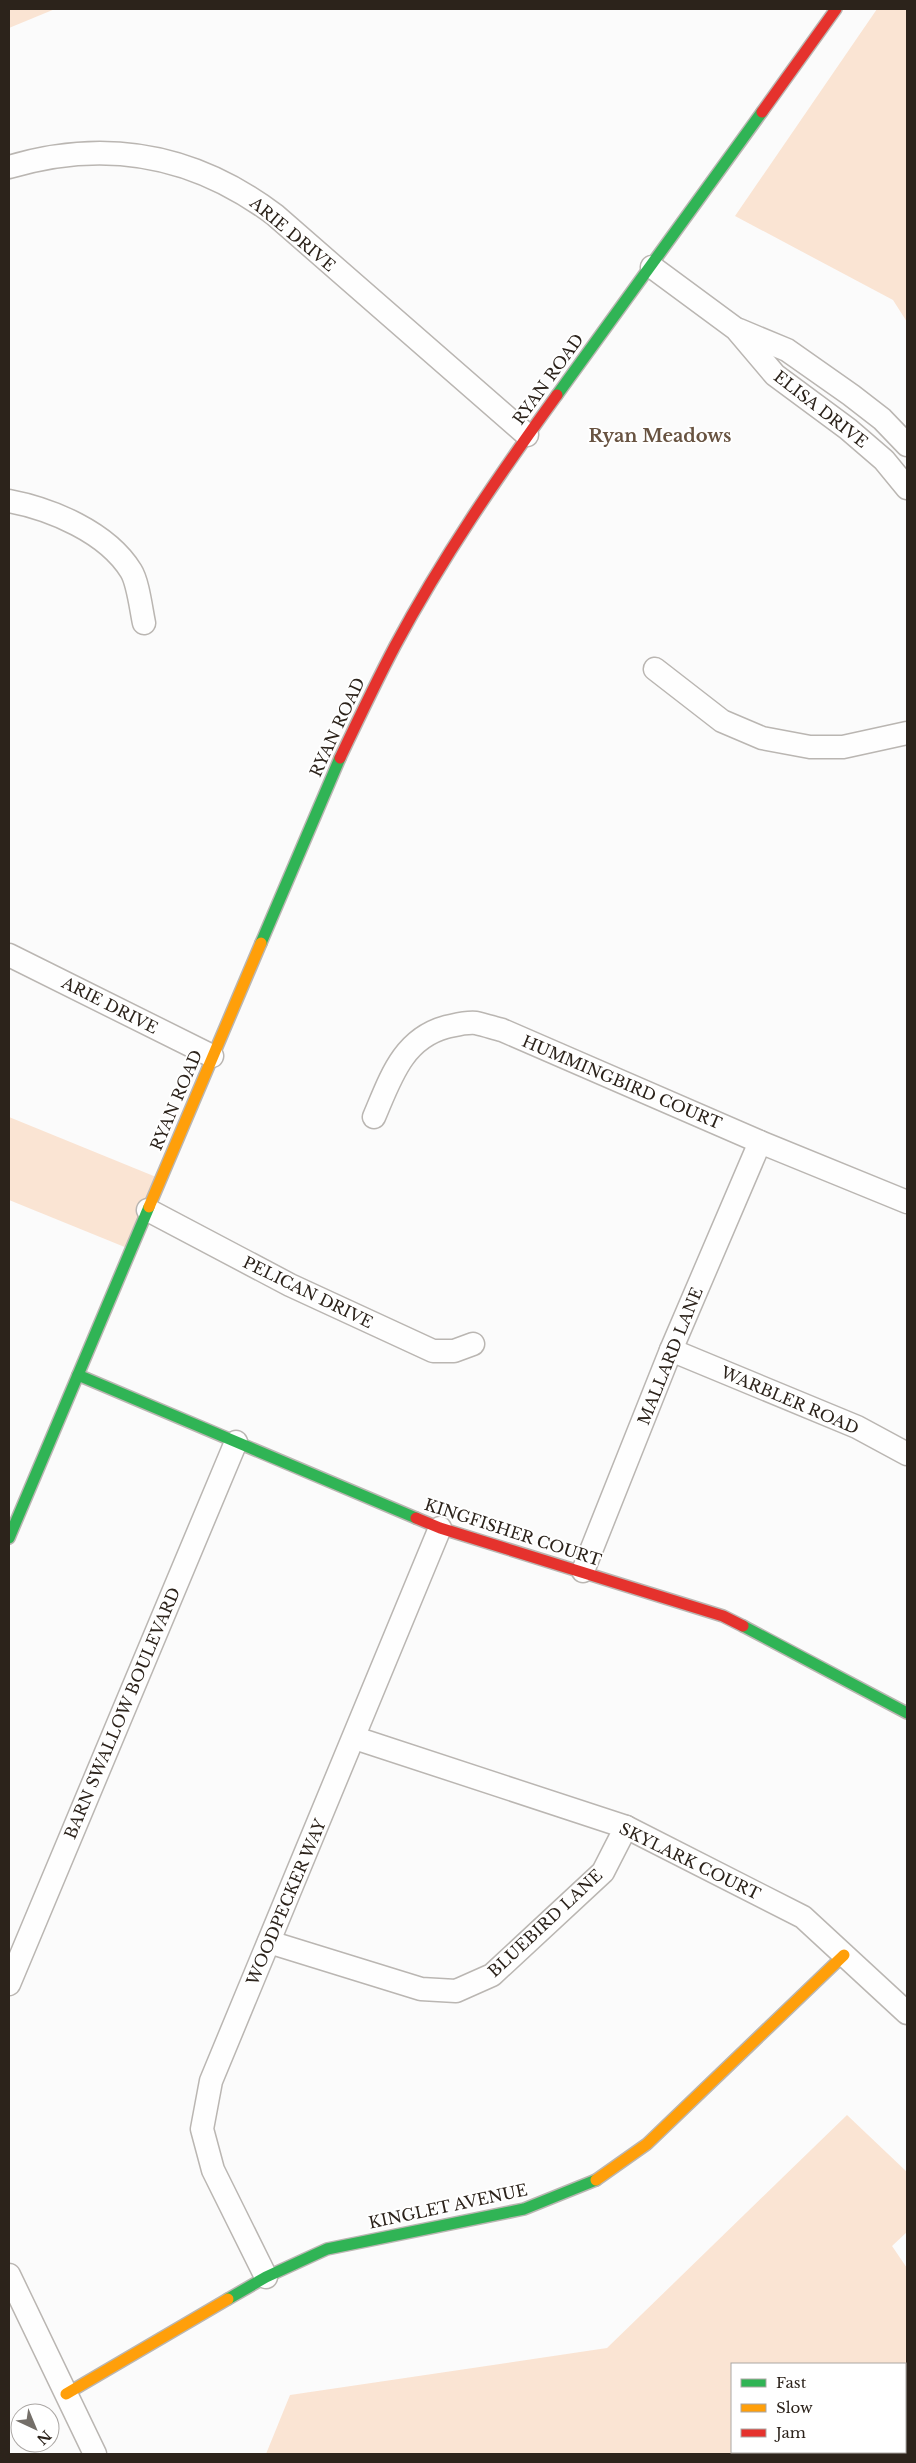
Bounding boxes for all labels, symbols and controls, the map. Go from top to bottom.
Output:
street label: ARIE DRIVE [246,192,340,275]
street label: RYAN ROAD [508,330,588,428]
street label: ELISA DRIVE [770,366,872,452]
district label: Ryan Meadows [589,425,731,447]
street label: RYAN ROAD [305,674,369,780]
street label: ARIE DRIVE [58,972,161,1038]
street label: HUMMINGBIRD COURT [519,1031,725,1133]
street label: RYAN ROAD [146,1047,206,1153]
street label: PELICAN DRIVE [240,1252,376,1332]
street label: MALLARD LANE [633,1284,707,1428]
street label: WARBLER ROAD [717,1361,862,1438]
street label: KINGFISHER COURT [422,1494,604,1570]
street label: BARN SWALLOW BOULEVARD [60,1584,184,1842]
street label: WOODPECKER WAY [242,1816,330,1989]
street label: SKYLARK COURT [616,1818,764,1904]
street label: BLUEBIRD LANE [484,1865,606,1981]
street label: KINGLET AVENUE [367,2179,529,2233]
legend [731,2363,906,2453]
text: Fast [776,2373,807,2392]
text: Slow [776,2398,813,2417]
north arrow [10,2403,60,2453]
text: Jam [774,2423,806,2442]
text: N [33,2426,55,2448]

